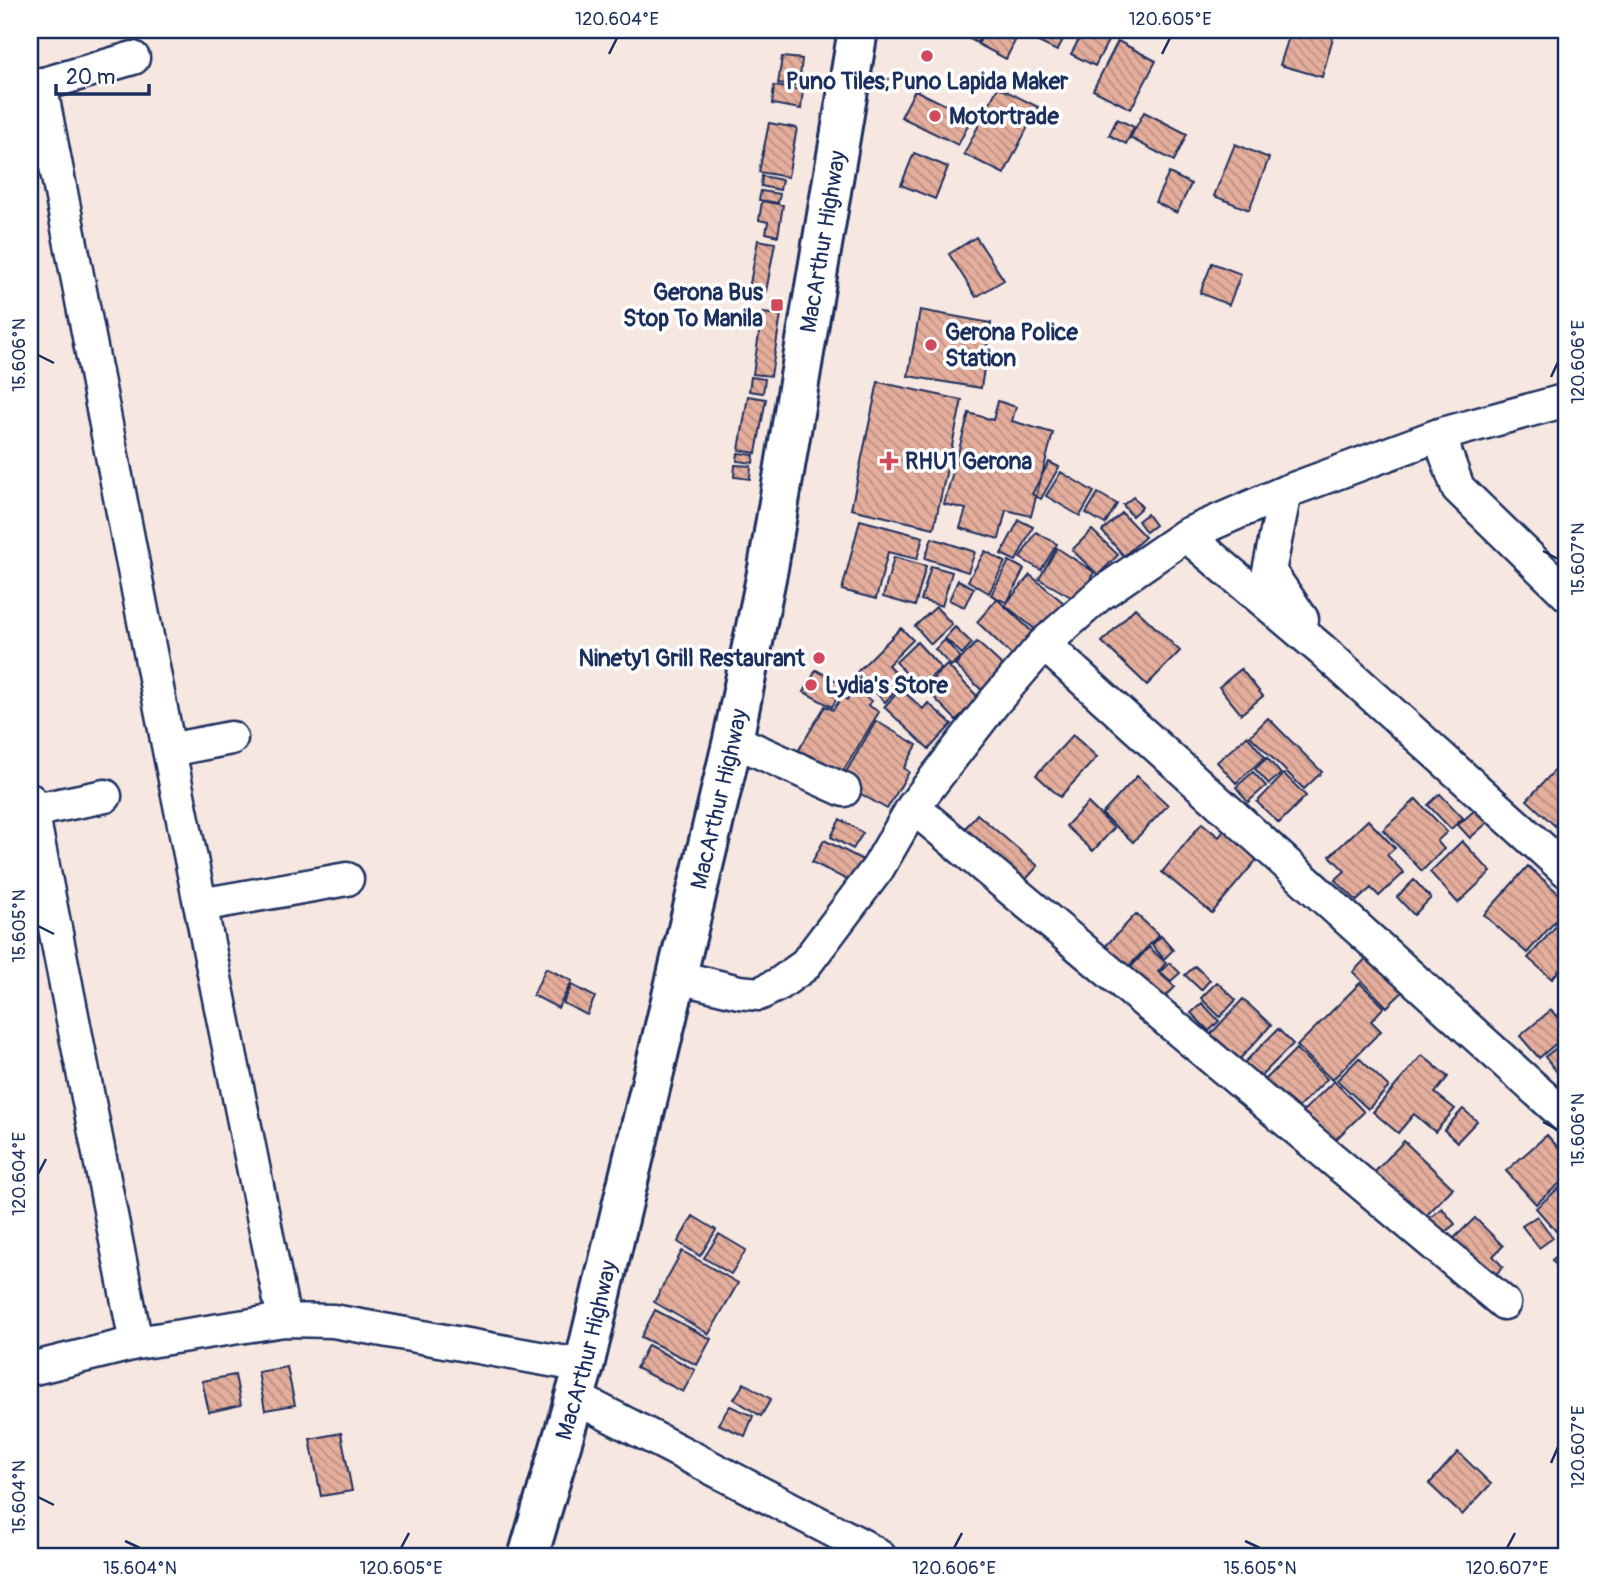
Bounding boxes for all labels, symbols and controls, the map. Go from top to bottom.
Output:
text: 120.604°E [575,8,659,31]
text: 120.605°E [1128,8,1212,31]
marker: Puno Tiles;Puno Lapida Maker [919,48,935,64]
scale bar [56,52,149,96]
text: 20 m [66,64,115,91]
place label: Puno Tiles;Puno Lapida Maker [786,67,1069,96]
place label: Motortrade [949,102,1059,131]
marker: Motortrade [927,108,943,124]
street label: MacArthur Highway [793,148,852,335]
place label: Gerona Bus Stop To Manila [623,278,764,333]
marker: Gerona Bus Stop To Manila [769,297,785,313]
text: 15.606°N [8,318,31,392]
place label: Gerona Police Station [945,318,1078,373]
text: 120.606°E [1567,320,1590,404]
marker: Gerona Police Station [923,337,939,353]
place label: RHU1 Gerona [905,447,1033,476]
marker: RHU1 Gerona [879,451,899,471]
text: 15.607°N [1567,522,1590,596]
place label: Ninety1 Grill Restaurant [578,644,806,673]
marker: Ninety1 Grill Restaurant [811,650,827,666]
place label: Lydia's Store [825,671,948,700]
marker: Lydia's Store [803,677,819,693]
street label: MacArthur Highway [684,706,754,892]
text: 15.605°N [8,889,31,963]
text: 15.606°N [1567,1093,1590,1167]
text: 120.604°E [8,1132,31,1216]
street label: MacArthur Highway [549,1257,623,1443]
text: 120.607°E [1567,1406,1590,1488]
text: 15.604°N [8,1460,31,1534]
text: 15.604°N [103,1557,177,1580]
text: 120.605°E [359,1557,443,1580]
text: 120.606°E [912,1557,996,1580]
text: 15.605°N [1223,1557,1297,1580]
text: 120.607°E [1466,1557,1548,1580]

